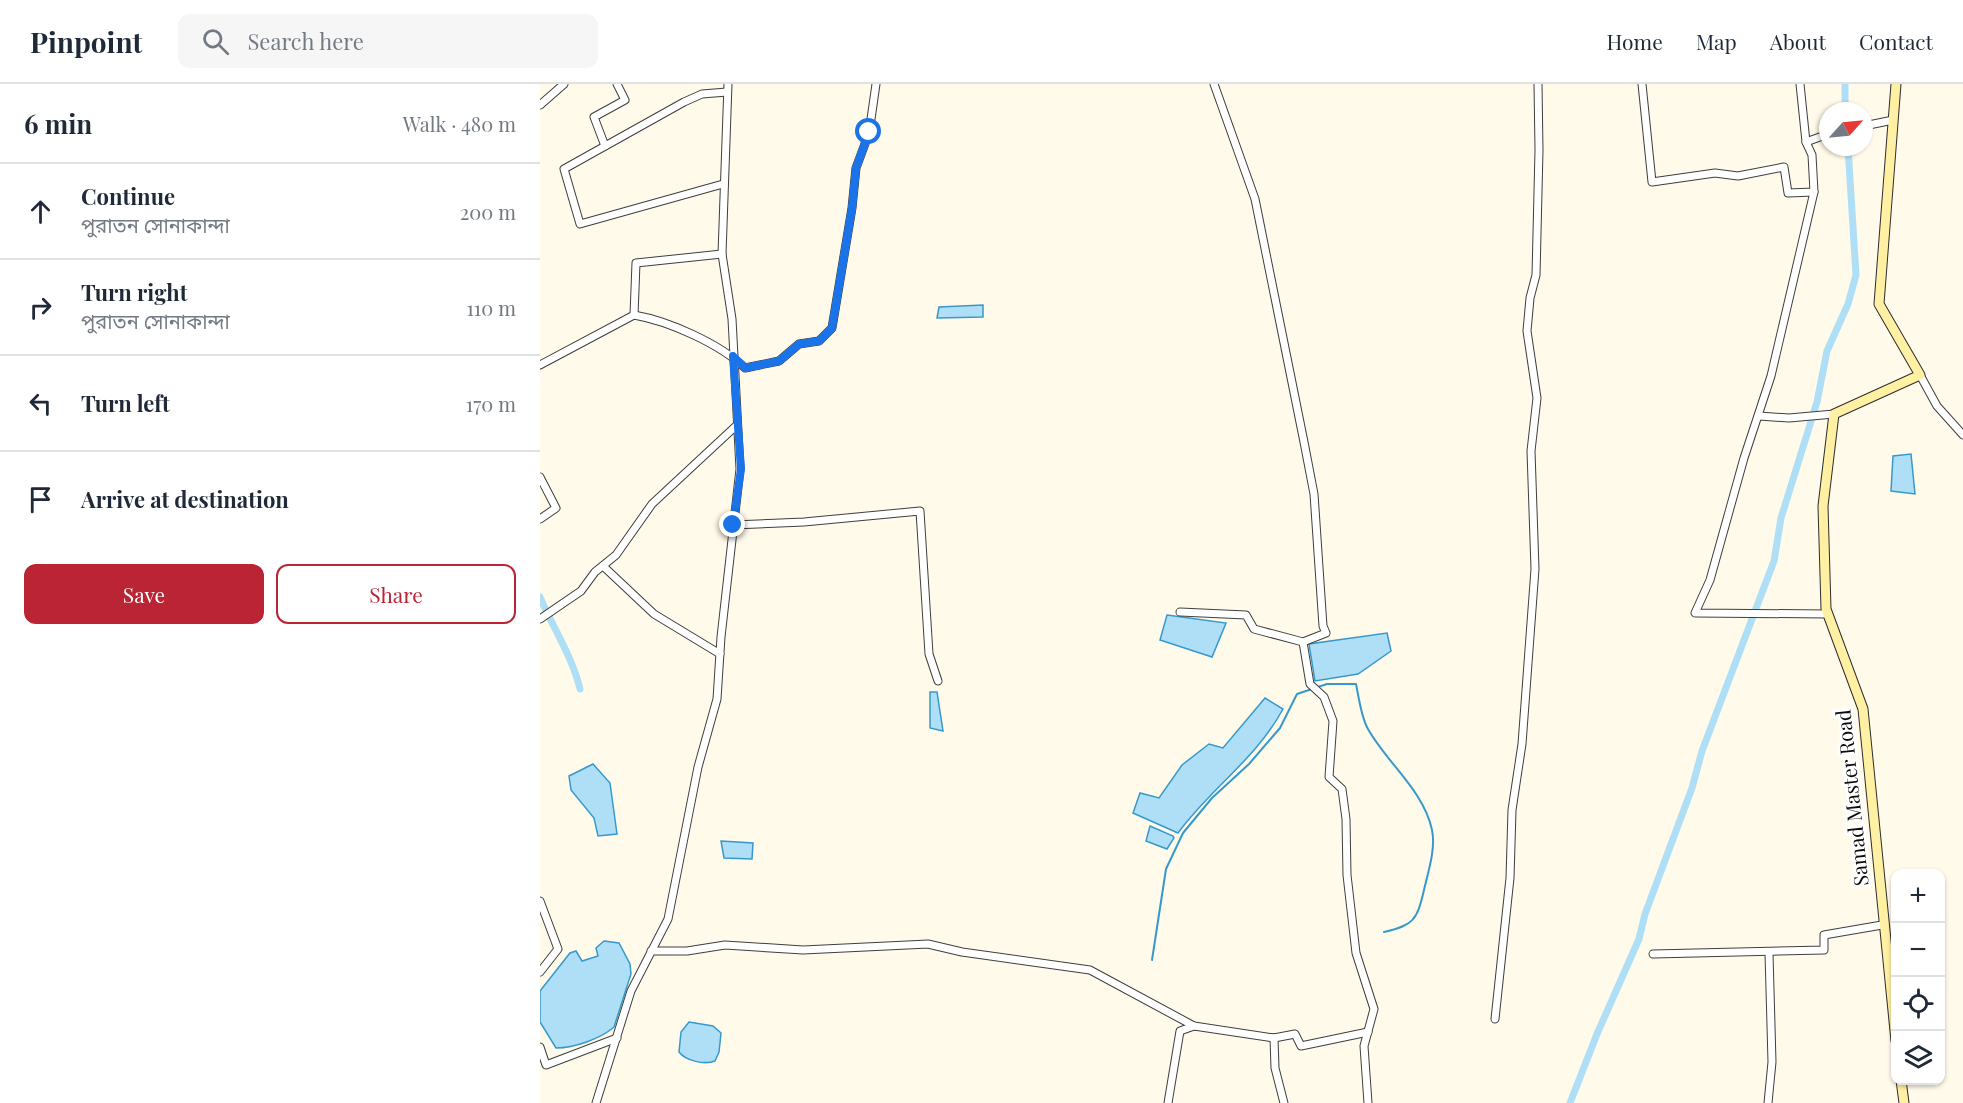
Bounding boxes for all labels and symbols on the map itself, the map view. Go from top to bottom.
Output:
north arrow [1819,102,1873,156]
route start [855,118,881,144]
route end [719,511,745,537]
street label: Samad Master Road [1828,708,1874,888]

